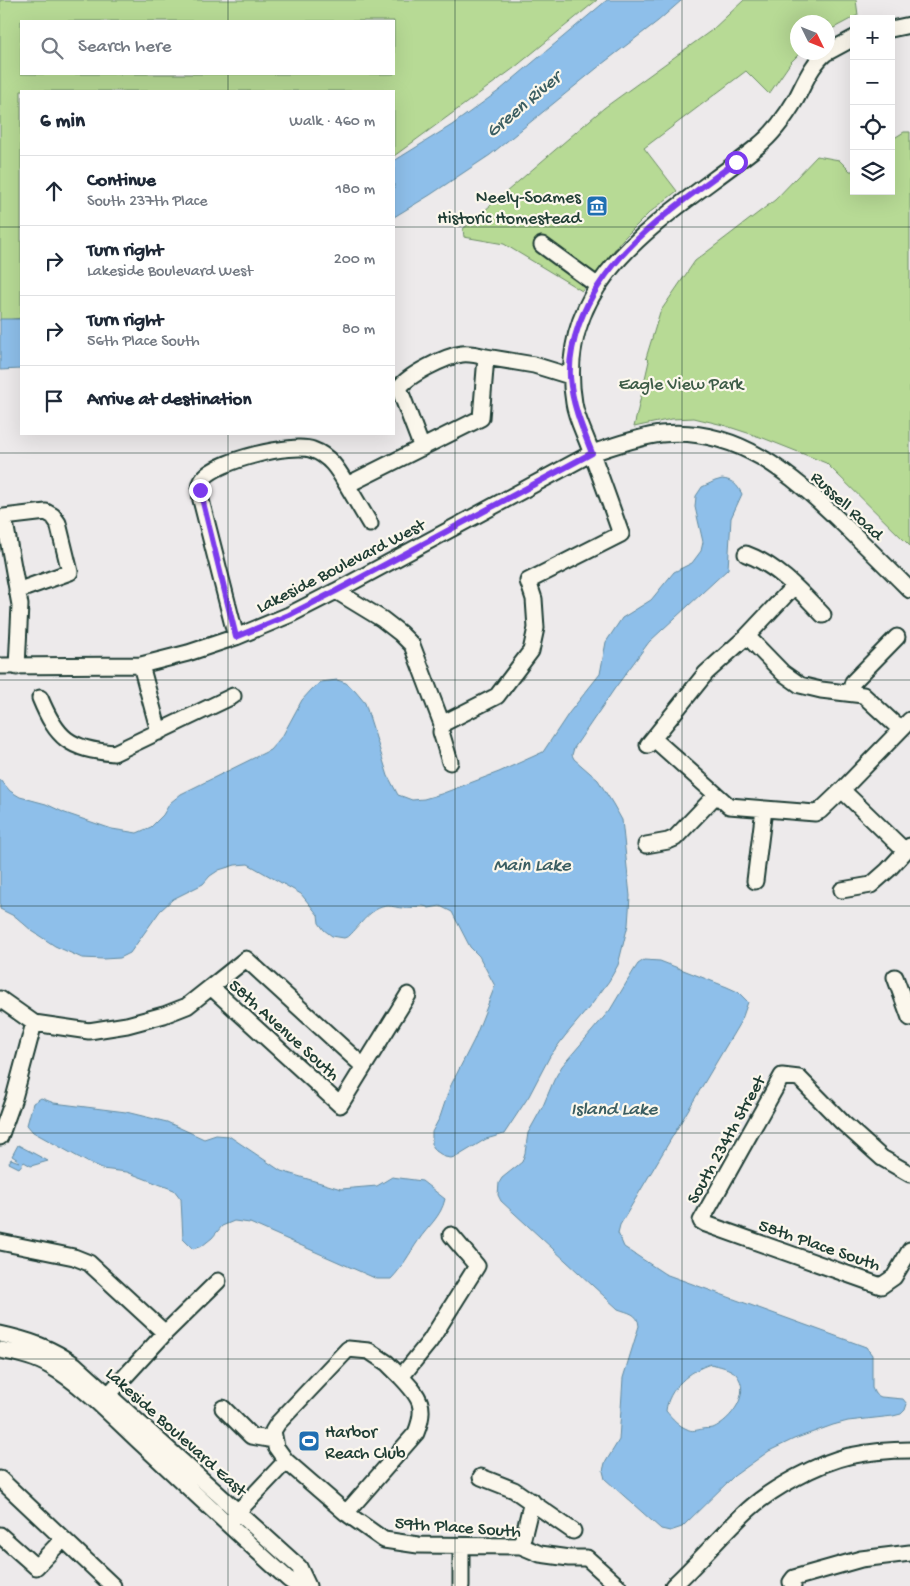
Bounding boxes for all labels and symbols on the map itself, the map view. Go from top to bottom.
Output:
north arrow [790,15,835,60]
water label: Green River [482,65,570,144]
route start [725,151,748,174]
place label: Neely-Soames Historic Homestead [437,188,582,230]
museum icon: Neely-Soames Historic Homestead [585,194,609,218]
park label: Eagle View Park [619,375,745,396]
street label: Russell Road [806,468,888,547]
route end [189,479,212,502]
street label: Lakeside Boulevard West [253,515,430,619]
water label: Main Lake [493,855,572,878]
street label: 58th Avenue South [223,975,343,1086]
street label: South 234th Street [683,1071,772,1208]
water label: Island Lake [571,1099,659,1122]
street label: 58th Place South [756,1216,883,1277]
street label: Lakeside Boulevard East [100,1364,252,1503]
place label: Harbor Reach Club [325,1423,406,1465]
sports icon: Harbor Reach Club [297,1429,321,1453]
street label: 59th Place South [394,1514,522,1543]

